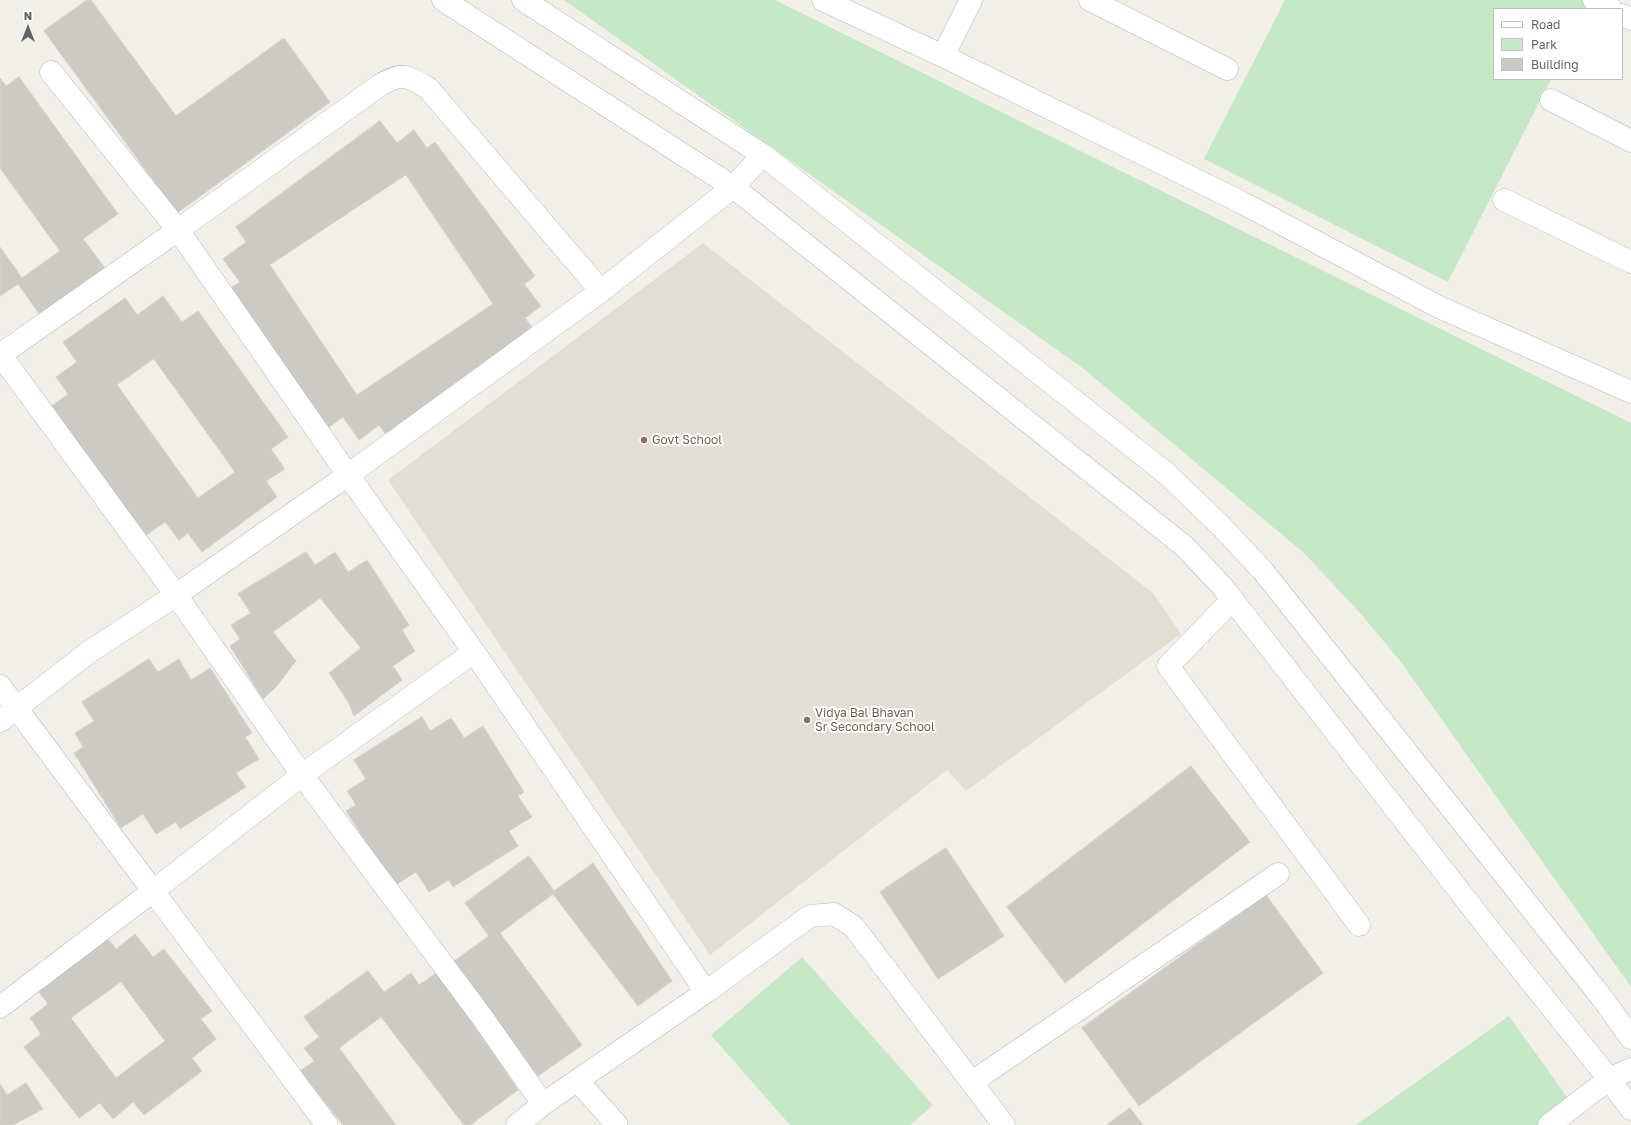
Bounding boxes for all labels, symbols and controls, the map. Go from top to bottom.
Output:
north arrow [8,8,48,48]
legend [1493,8,1623,80]
text: N [24,9,32,22]
text: Road [1531,17,1560,32]
text: Park [1531,37,1557,52]
text: Building [1531,57,1579,72]
place label: Govt School [652,433,722,447]
marker: Govt School [639,435,649,445]
place label: Vidya Bal Bhavan Sr Secondary School [815,706,935,734]
marker: Vidya Bal Bhavan Sr Secondary School [802,715,812,725]

